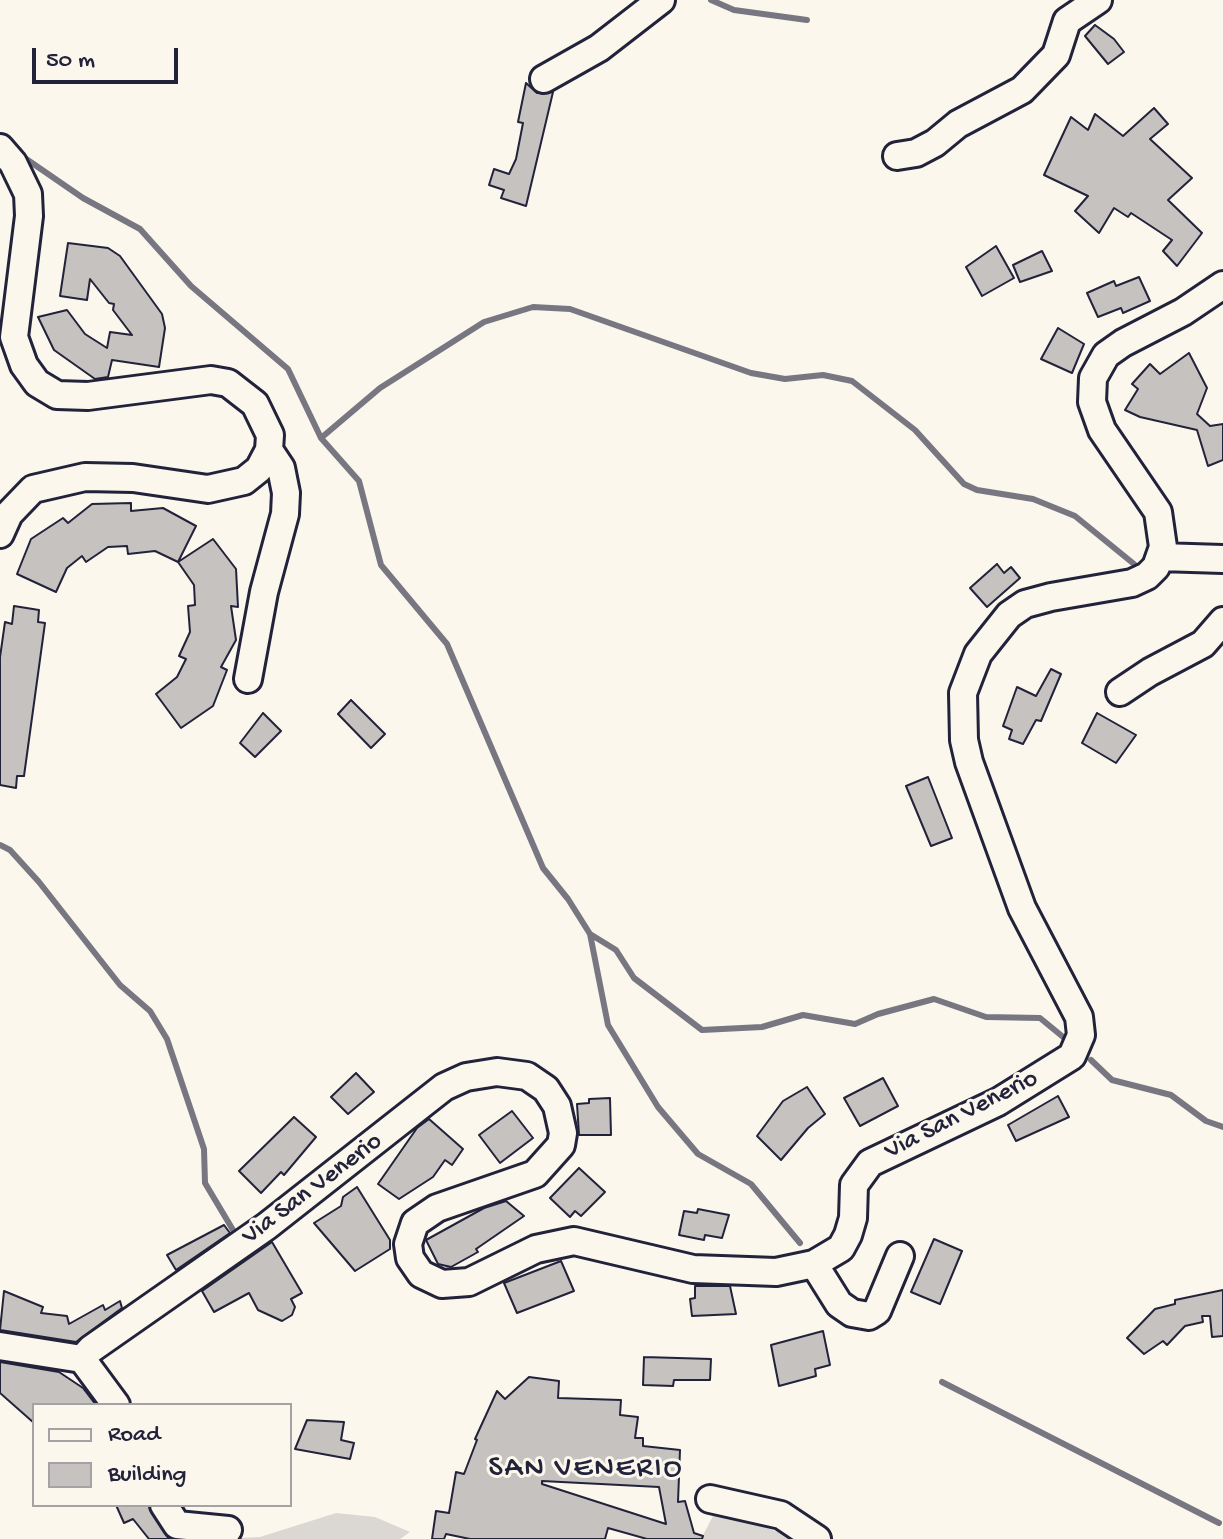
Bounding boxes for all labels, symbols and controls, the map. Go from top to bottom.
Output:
scale bar [36,32,182,82]
text: 50 m [46,47,95,76]
street label: Via San Venerio [880,1064,1044,1168]
street label: Via San Venerio [237,1127,389,1253]
legend [32,1403,292,1507]
text: Road [108,1421,160,1450]
district label: SAN VENERIO [489,1452,683,1488]
text: Building [108,1461,186,1490]

